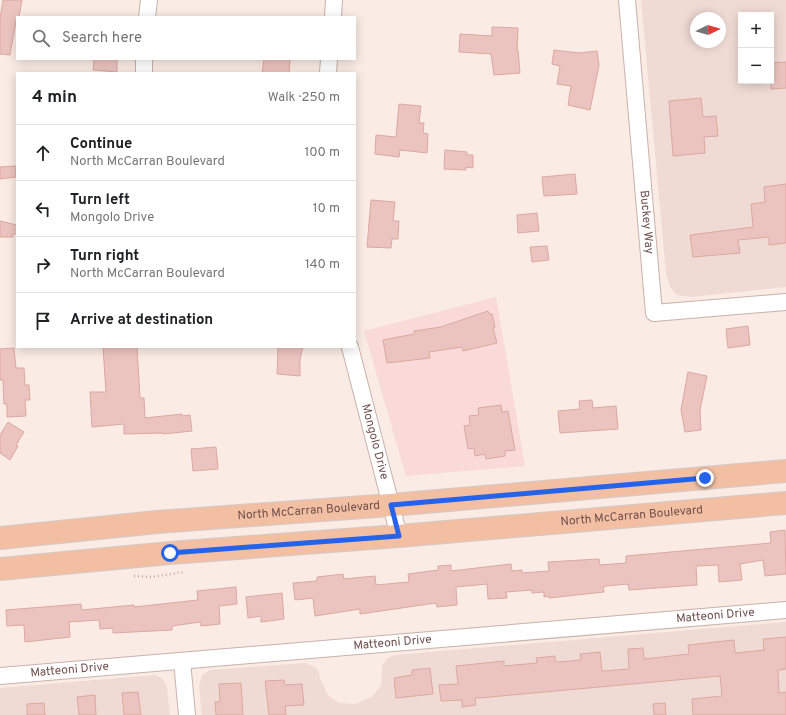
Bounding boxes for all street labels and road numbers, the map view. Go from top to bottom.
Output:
street label: Buckey Way [635,189,657,255]
street label: Mongolo Drive [357,402,392,482]
street label: North McCarran Boulevard [237,498,381,524]
street label: North McCarran Boulevard [560,502,704,530]
street label: Matteoni Drive [676,605,755,627]
street label: Matteoni Drive [353,632,432,654]
street label: Matteoni Drive [30,659,110,681]

